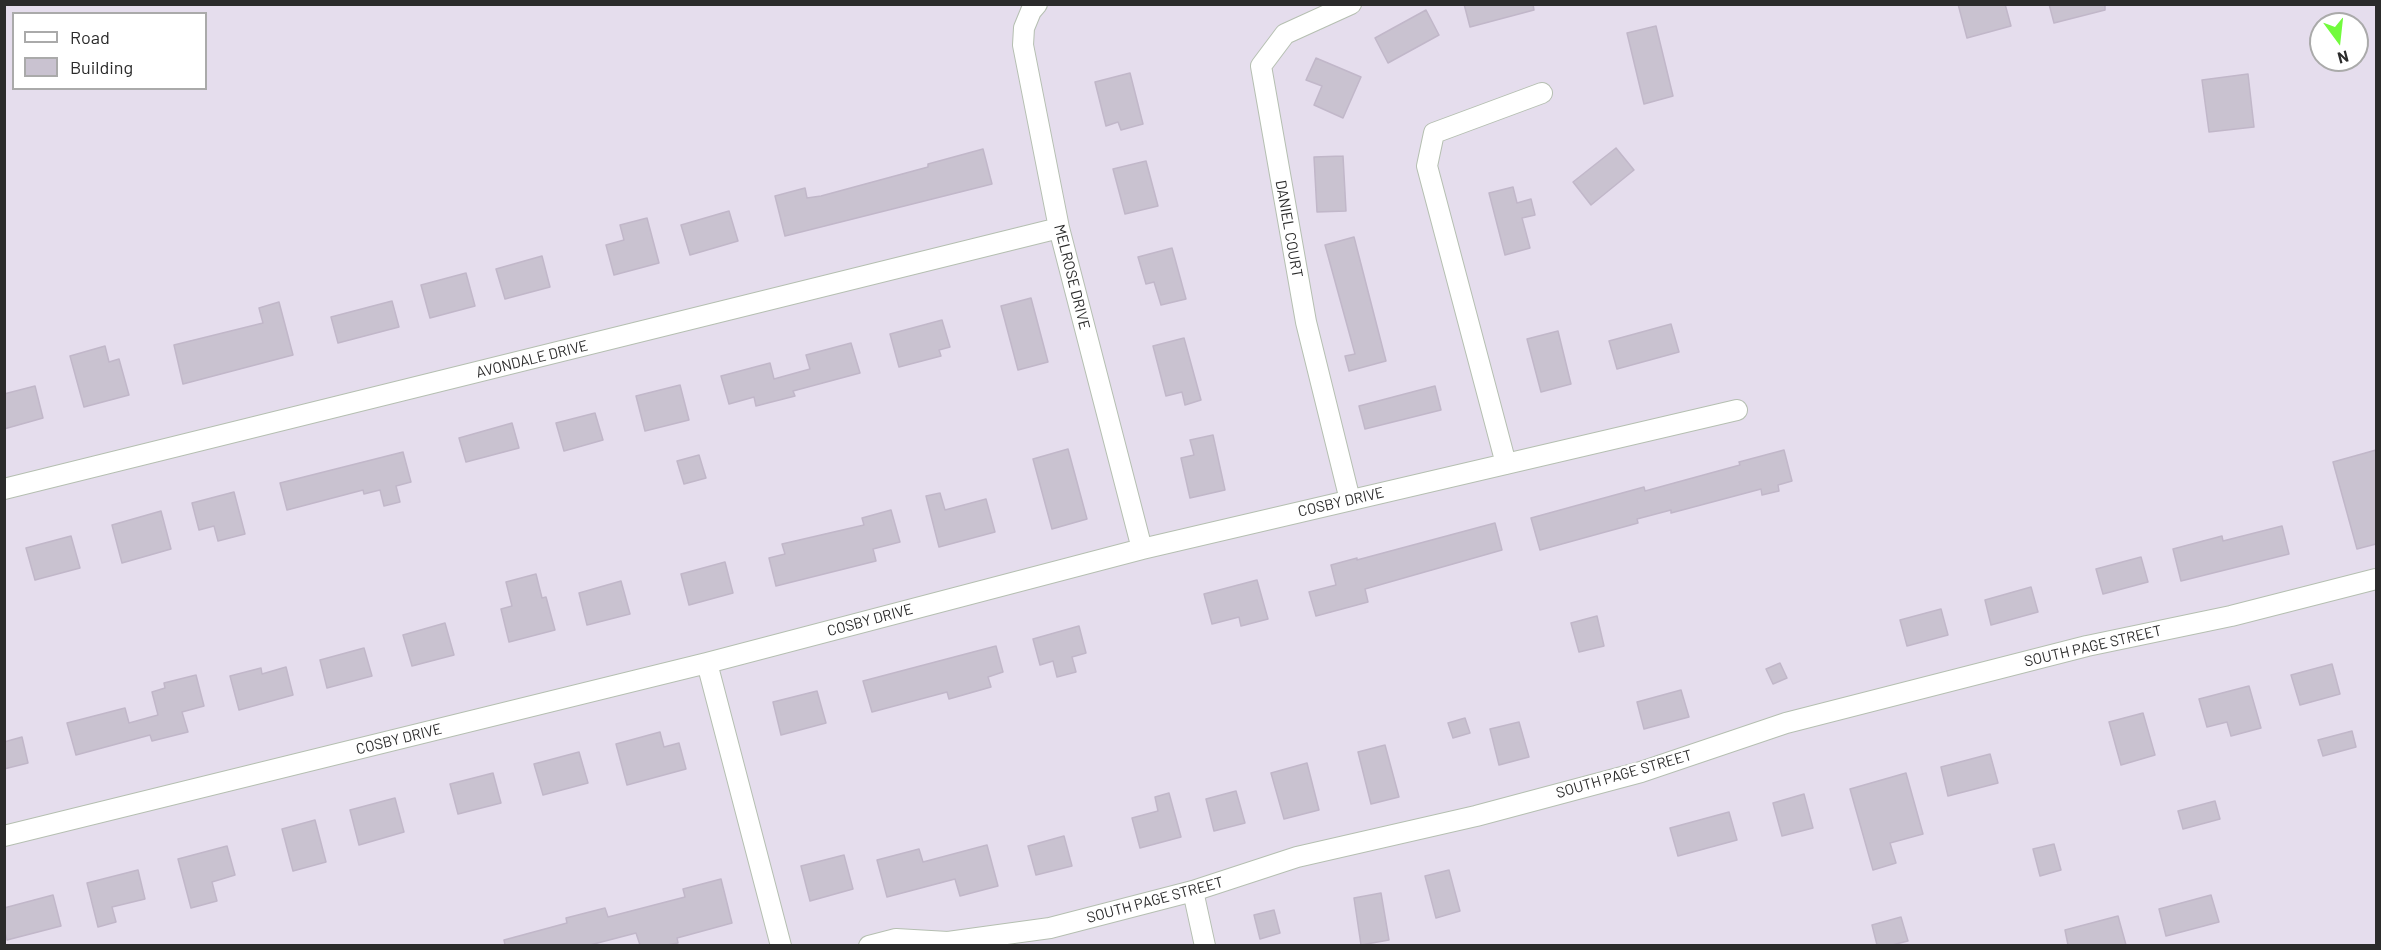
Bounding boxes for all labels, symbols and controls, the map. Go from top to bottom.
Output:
legend [12,12,207,90]
north arrow [2309,12,2369,72]
text: Road [70,26,110,48]
text: N [2336,47,2351,68]
text: Building [70,56,133,78]
street label: DANIEL COURT [1272,179,1306,279]
street label: MELROSE DRIVE [1050,223,1094,331]
street label: AVONDALE DRIVE [474,336,590,382]
street label: COSBY DRIVE [1296,483,1386,521]
street label: COSBY DRIVE [825,600,915,640]
street label: SOUTH PAGE STREET [2022,621,2164,671]
street label: COSBY DRIVE [354,720,444,758]
street label: SOUTH PAGE STREET [1554,746,1694,802]
street label: SOUTH PAGE STREET [1085,873,1225,927]

